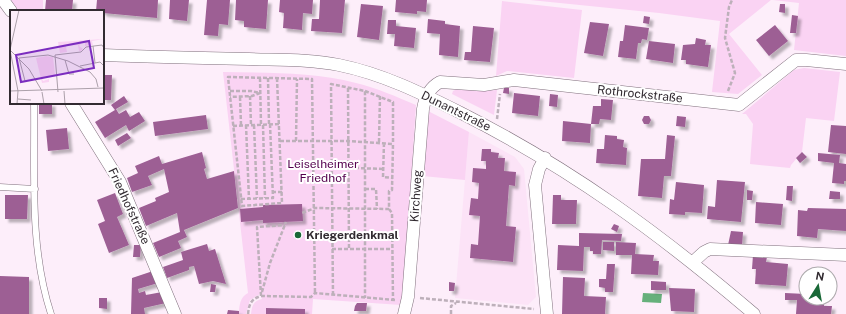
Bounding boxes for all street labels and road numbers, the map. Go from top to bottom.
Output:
street label: Rothrockstraße [596,83,684,105]
street label: Dunantstraße [419,88,493,134]
street label: Friedhofstraße [105,166,153,247]
street label: Kirchweg [407,169,425,223]

